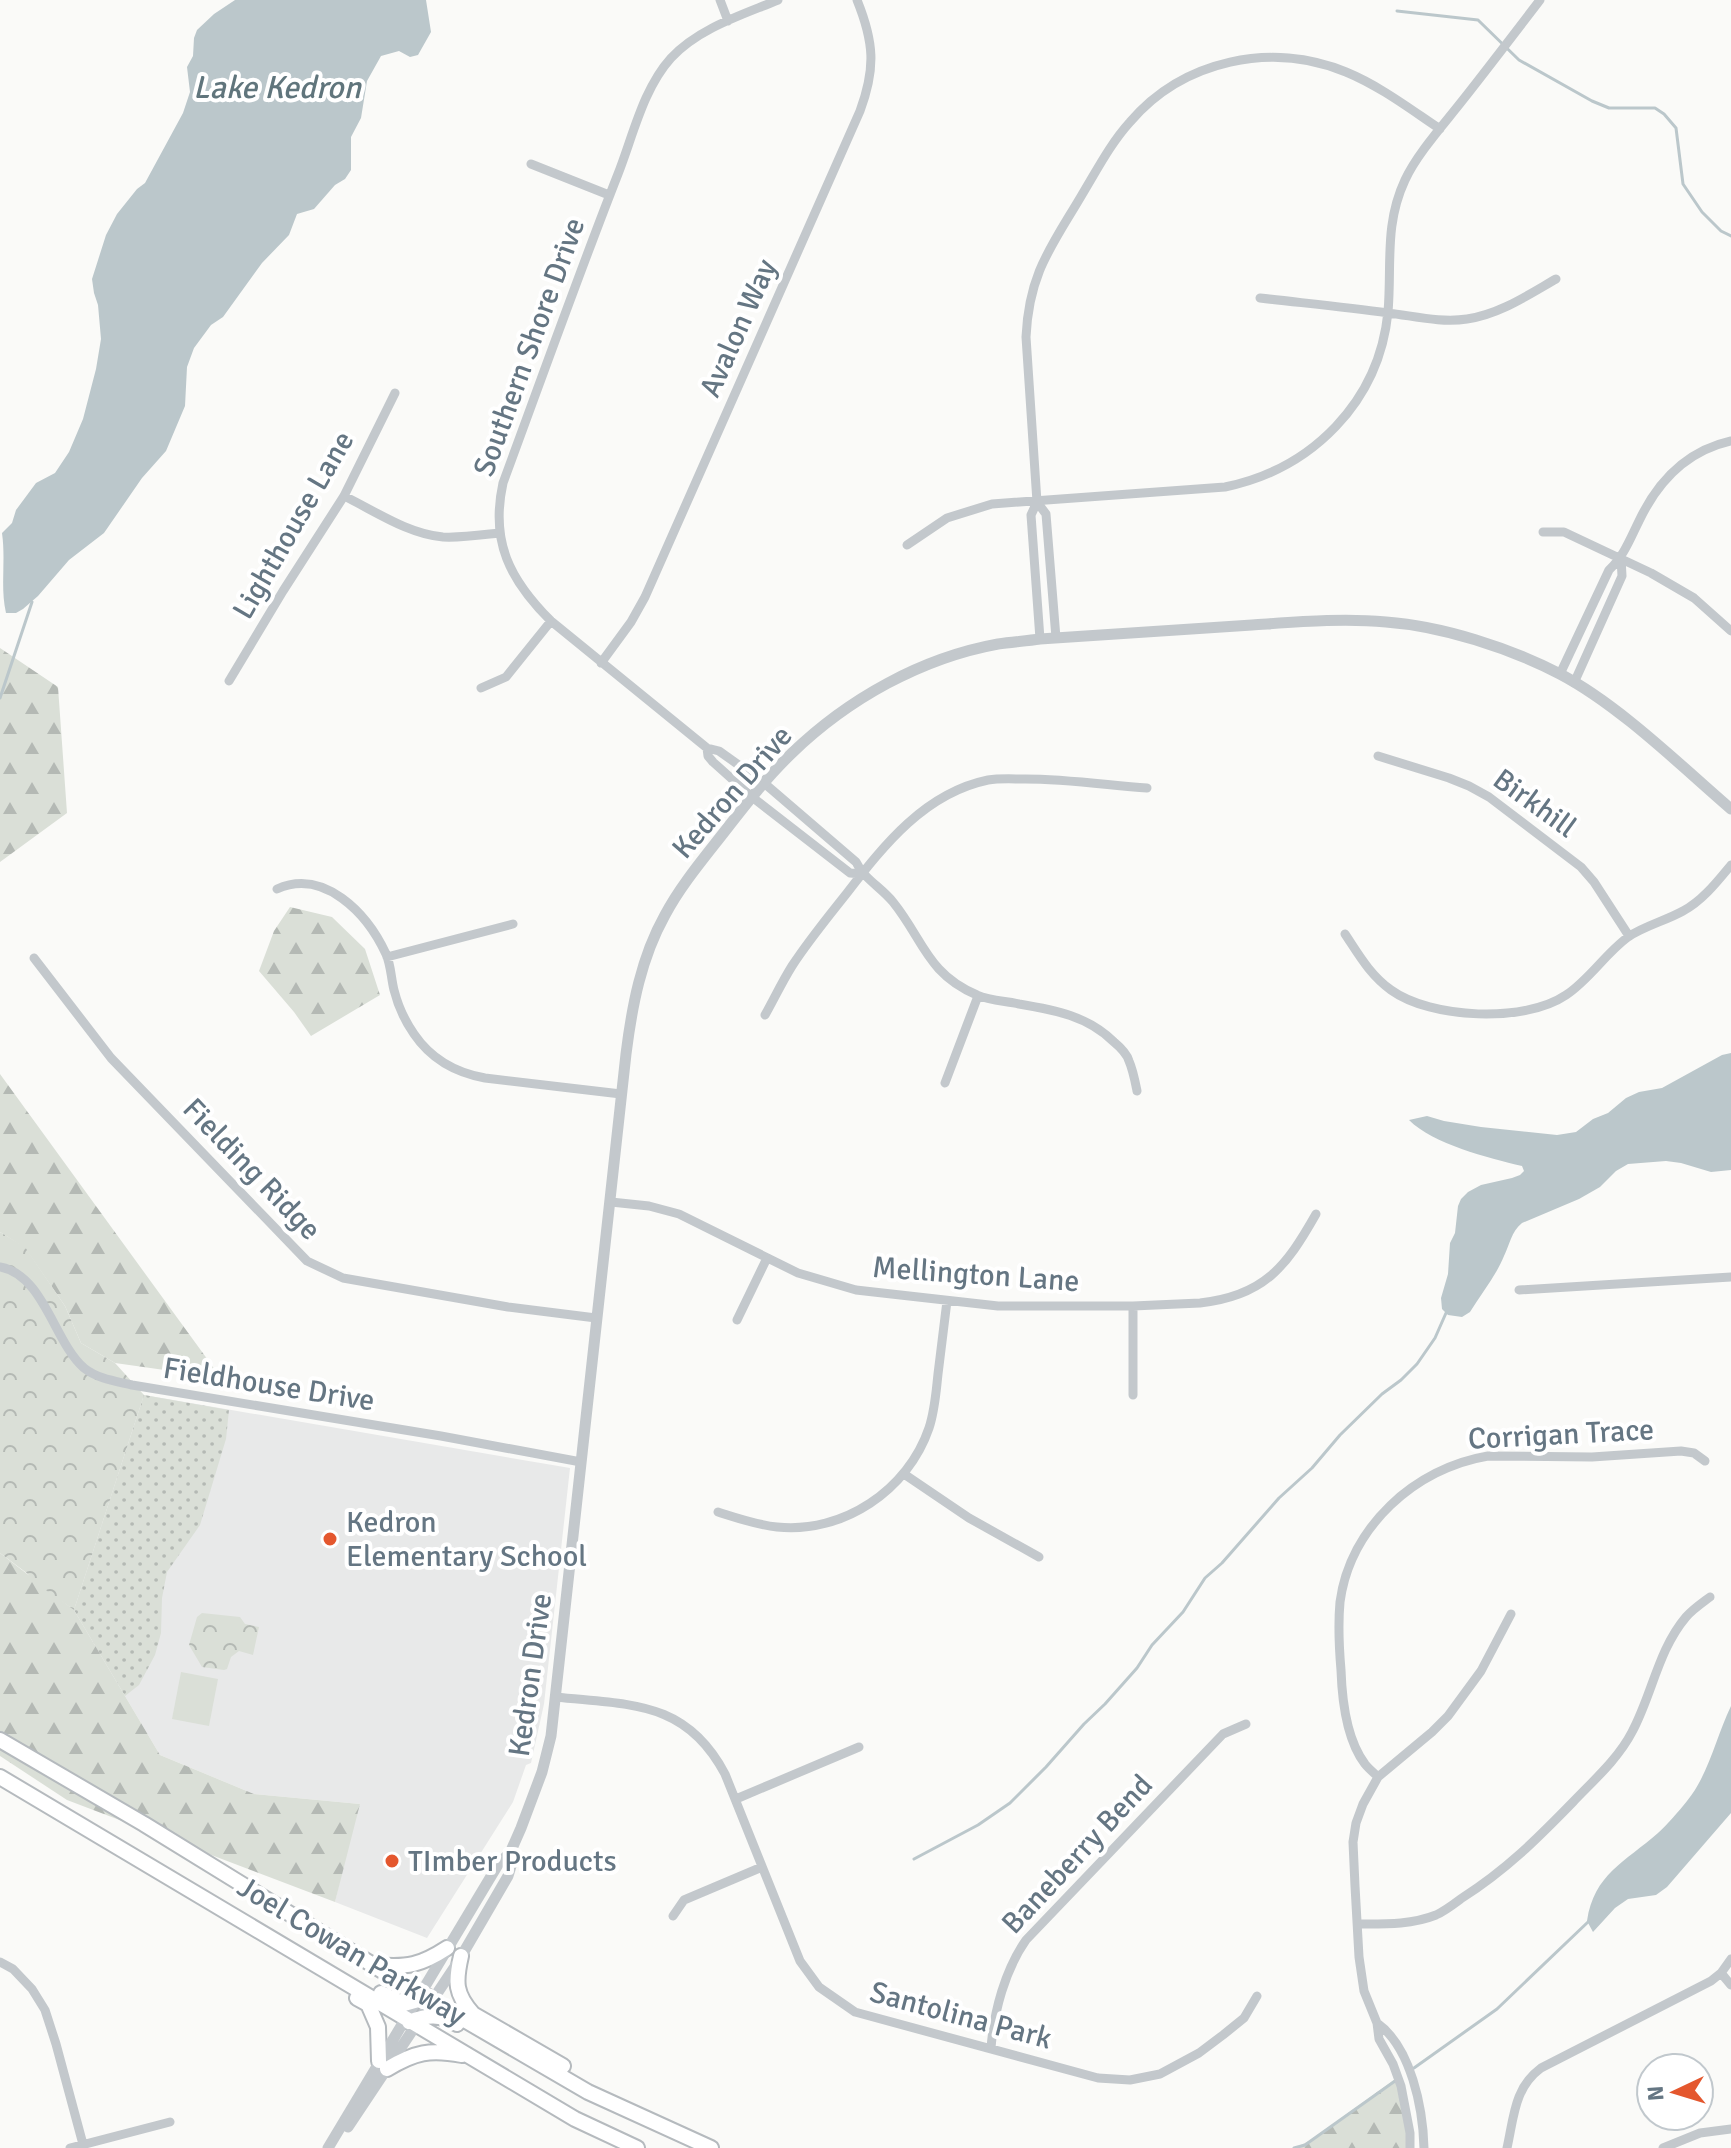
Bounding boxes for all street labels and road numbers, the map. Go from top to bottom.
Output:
street label: Southern Shore Drive [466,213,593,481]
street label: Avalon Way [692,254,785,403]
street label: Lighthouse Lane [225,425,362,626]
street label: Kedron Drive [664,718,800,867]
street label: Birkhill [1486,761,1584,846]
street label: Fielding Ridge [175,1091,329,1248]
street label: Mellington Lane [871,1249,1081,1300]
street label: Fieldhouse Drive [161,1350,377,1419]
street label: Corrigan Trace [1467,1411,1655,1458]
street label: Kedron Drive [501,1591,560,1759]
street label: Baneberry Bend [994,1767,1161,1942]
street label: Joel Cowan Parkway [231,1869,473,2034]
street label: Santolina Park [866,1973,1056,2058]

